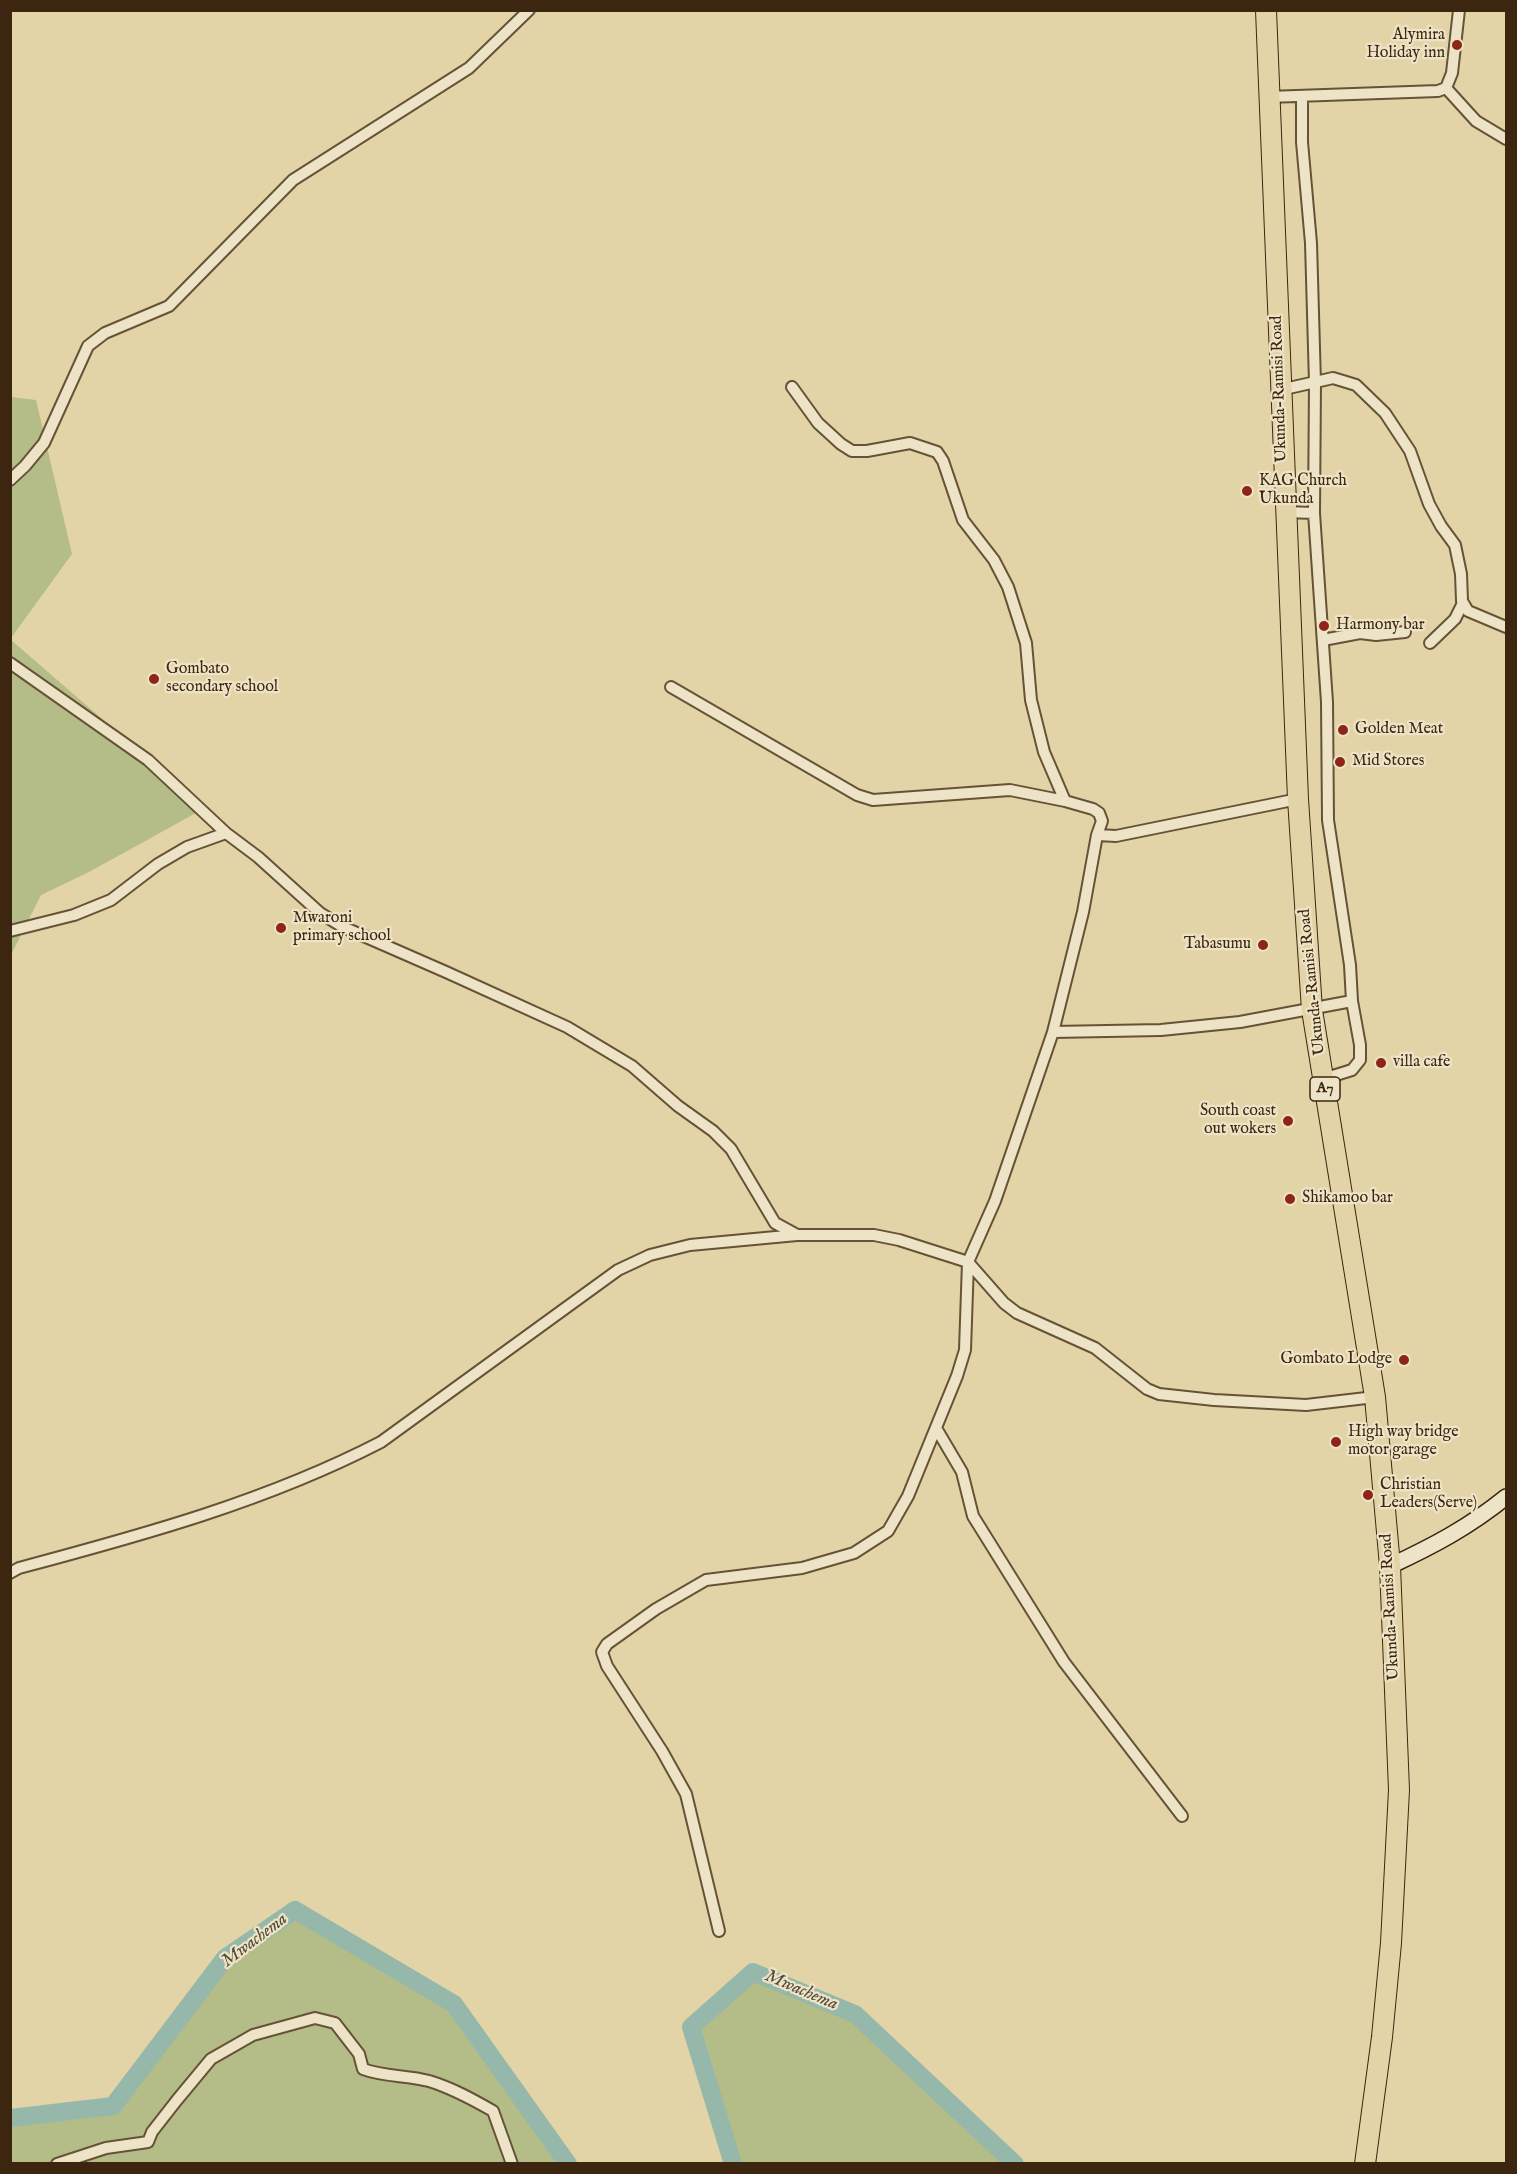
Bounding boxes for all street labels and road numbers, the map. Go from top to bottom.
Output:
street label: Ukunda-Ramisi Road [1268,315,1292,463]
street label: Ukunda-Ramisi Road [1296,908,1330,1056]
road number: A7 [1310,1077,1340,1101]
street label: Ukunda-Ramisi Road [1378,1533,1404,1681]

